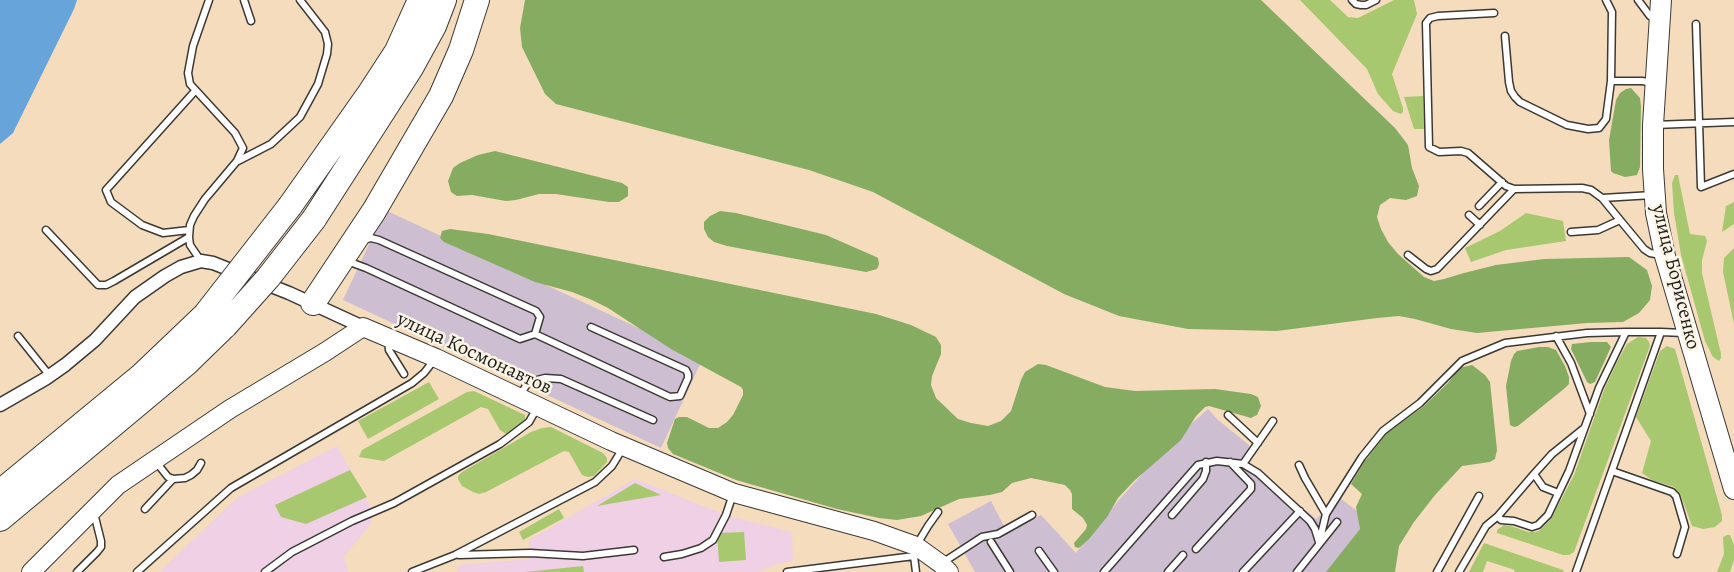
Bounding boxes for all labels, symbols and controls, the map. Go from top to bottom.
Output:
street label: улица Борисенко [1645,202,1705,352]
street label: улица Космонавтов [393,308,555,400]

